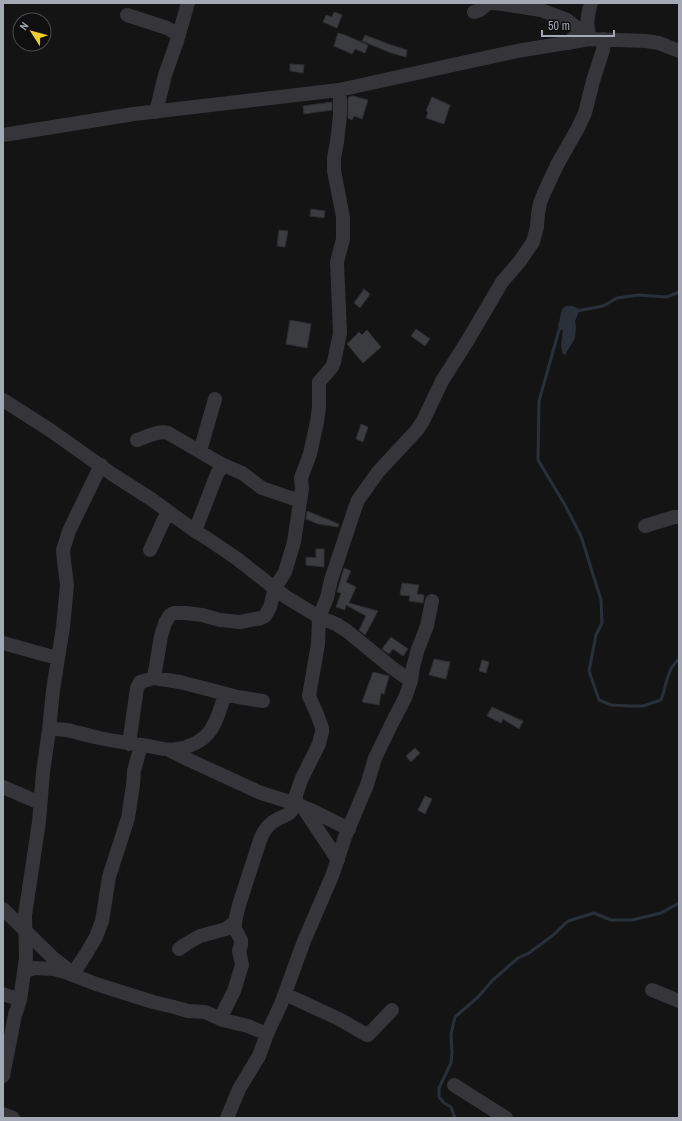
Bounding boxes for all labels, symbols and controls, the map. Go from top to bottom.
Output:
north arrow [12,12,52,52]
scale bar [542,12,614,38]
text: 50 m [548,18,570,34]
text: N [16,19,31,33]

